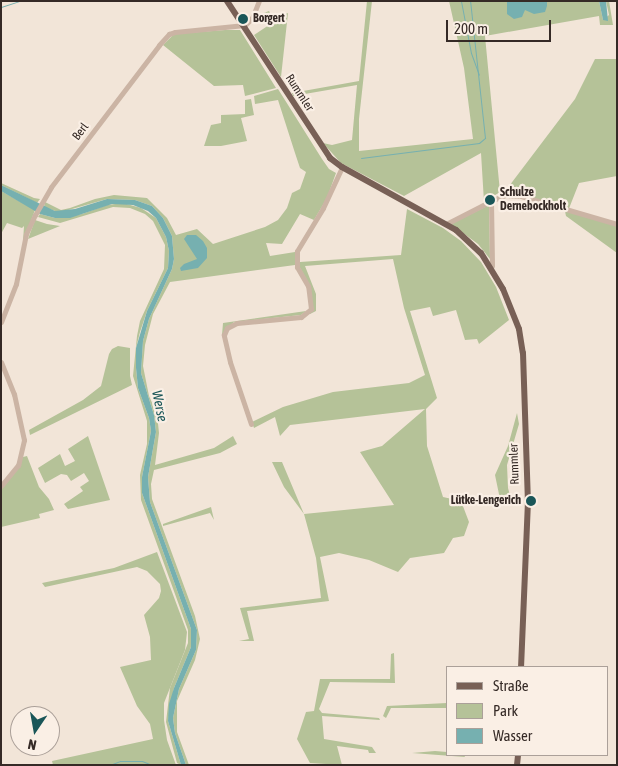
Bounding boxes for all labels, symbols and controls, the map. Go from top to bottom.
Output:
scale bar [448,10,553,42]
place label: Borgert [253,12,285,26]
marker: Borgert [237,13,249,25]
text: 200 m [454,20,488,37]
street label: Rummler [282,72,316,114]
street label: Berl [70,121,92,143]
place label: Schulze Dernebockholt [500,186,566,214]
marker: Schulze Dernebockholt [484,194,496,206]
water label: Werse [149,389,171,423]
street label: Rummler [507,443,523,485]
place label: Lütke-Lengerich [451,494,521,508]
marker: Lütke-Lengerich [525,495,537,507]
legend [446,666,608,756]
text: Straße [493,677,529,694]
text: Park [493,702,518,719]
north arrow [10,706,60,756]
text: Wasser [493,727,532,744]
text: N [26,736,38,753]

